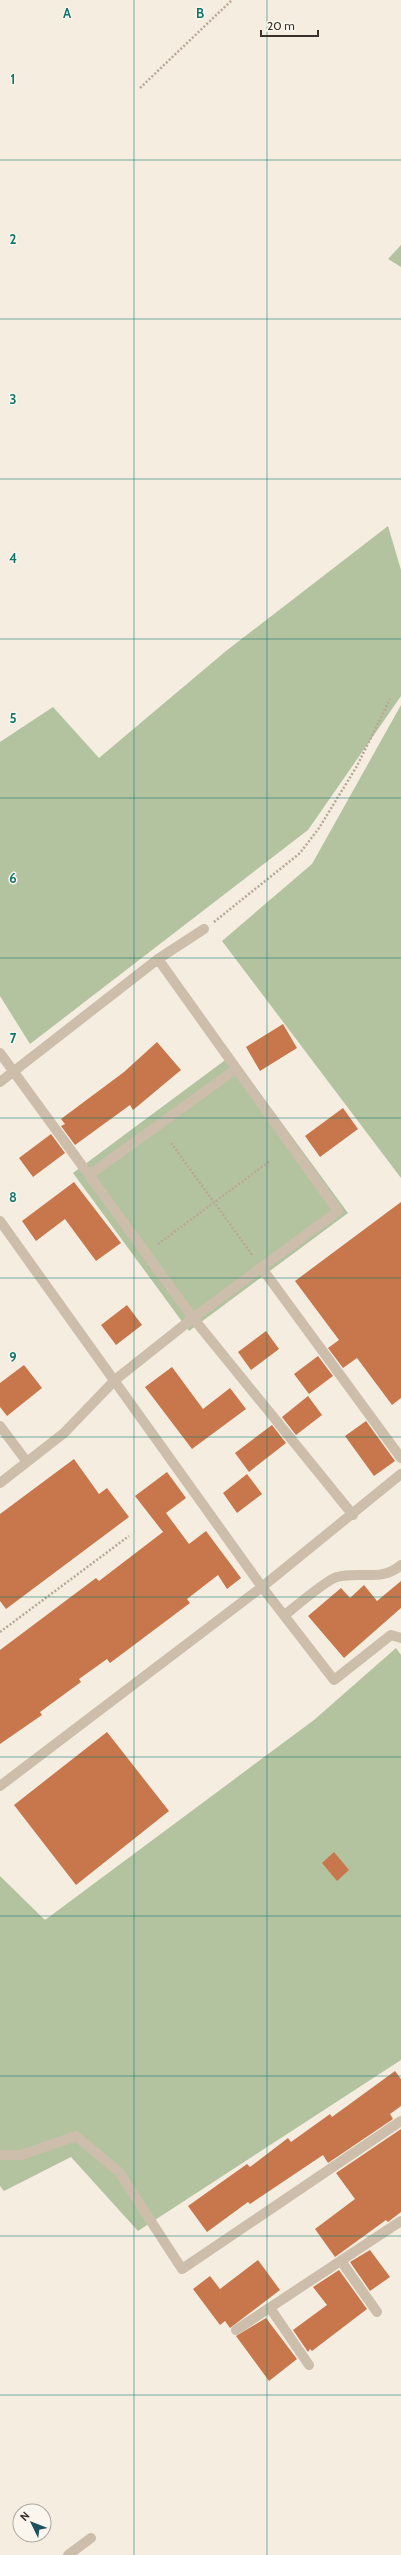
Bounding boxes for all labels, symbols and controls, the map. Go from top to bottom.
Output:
text: A [63,5,72,21]
text: B [196,5,204,21]
scale bar [261,12,318,38]
text: 20 m [267,18,295,33]
text: 1 [11,71,15,87]
text: 2 [10,231,17,247]
text: 3 [9,391,17,407]
text: 4 [9,550,17,566]
text: 5 [10,710,17,726]
text: 6 [9,870,17,886]
text: 7 [10,1030,17,1046]
text: 8 [9,1189,17,1205]
text: 9 [9,1349,17,1365]
north arrow [12,2503,52,2543]
text: N [17,2509,32,2524]

